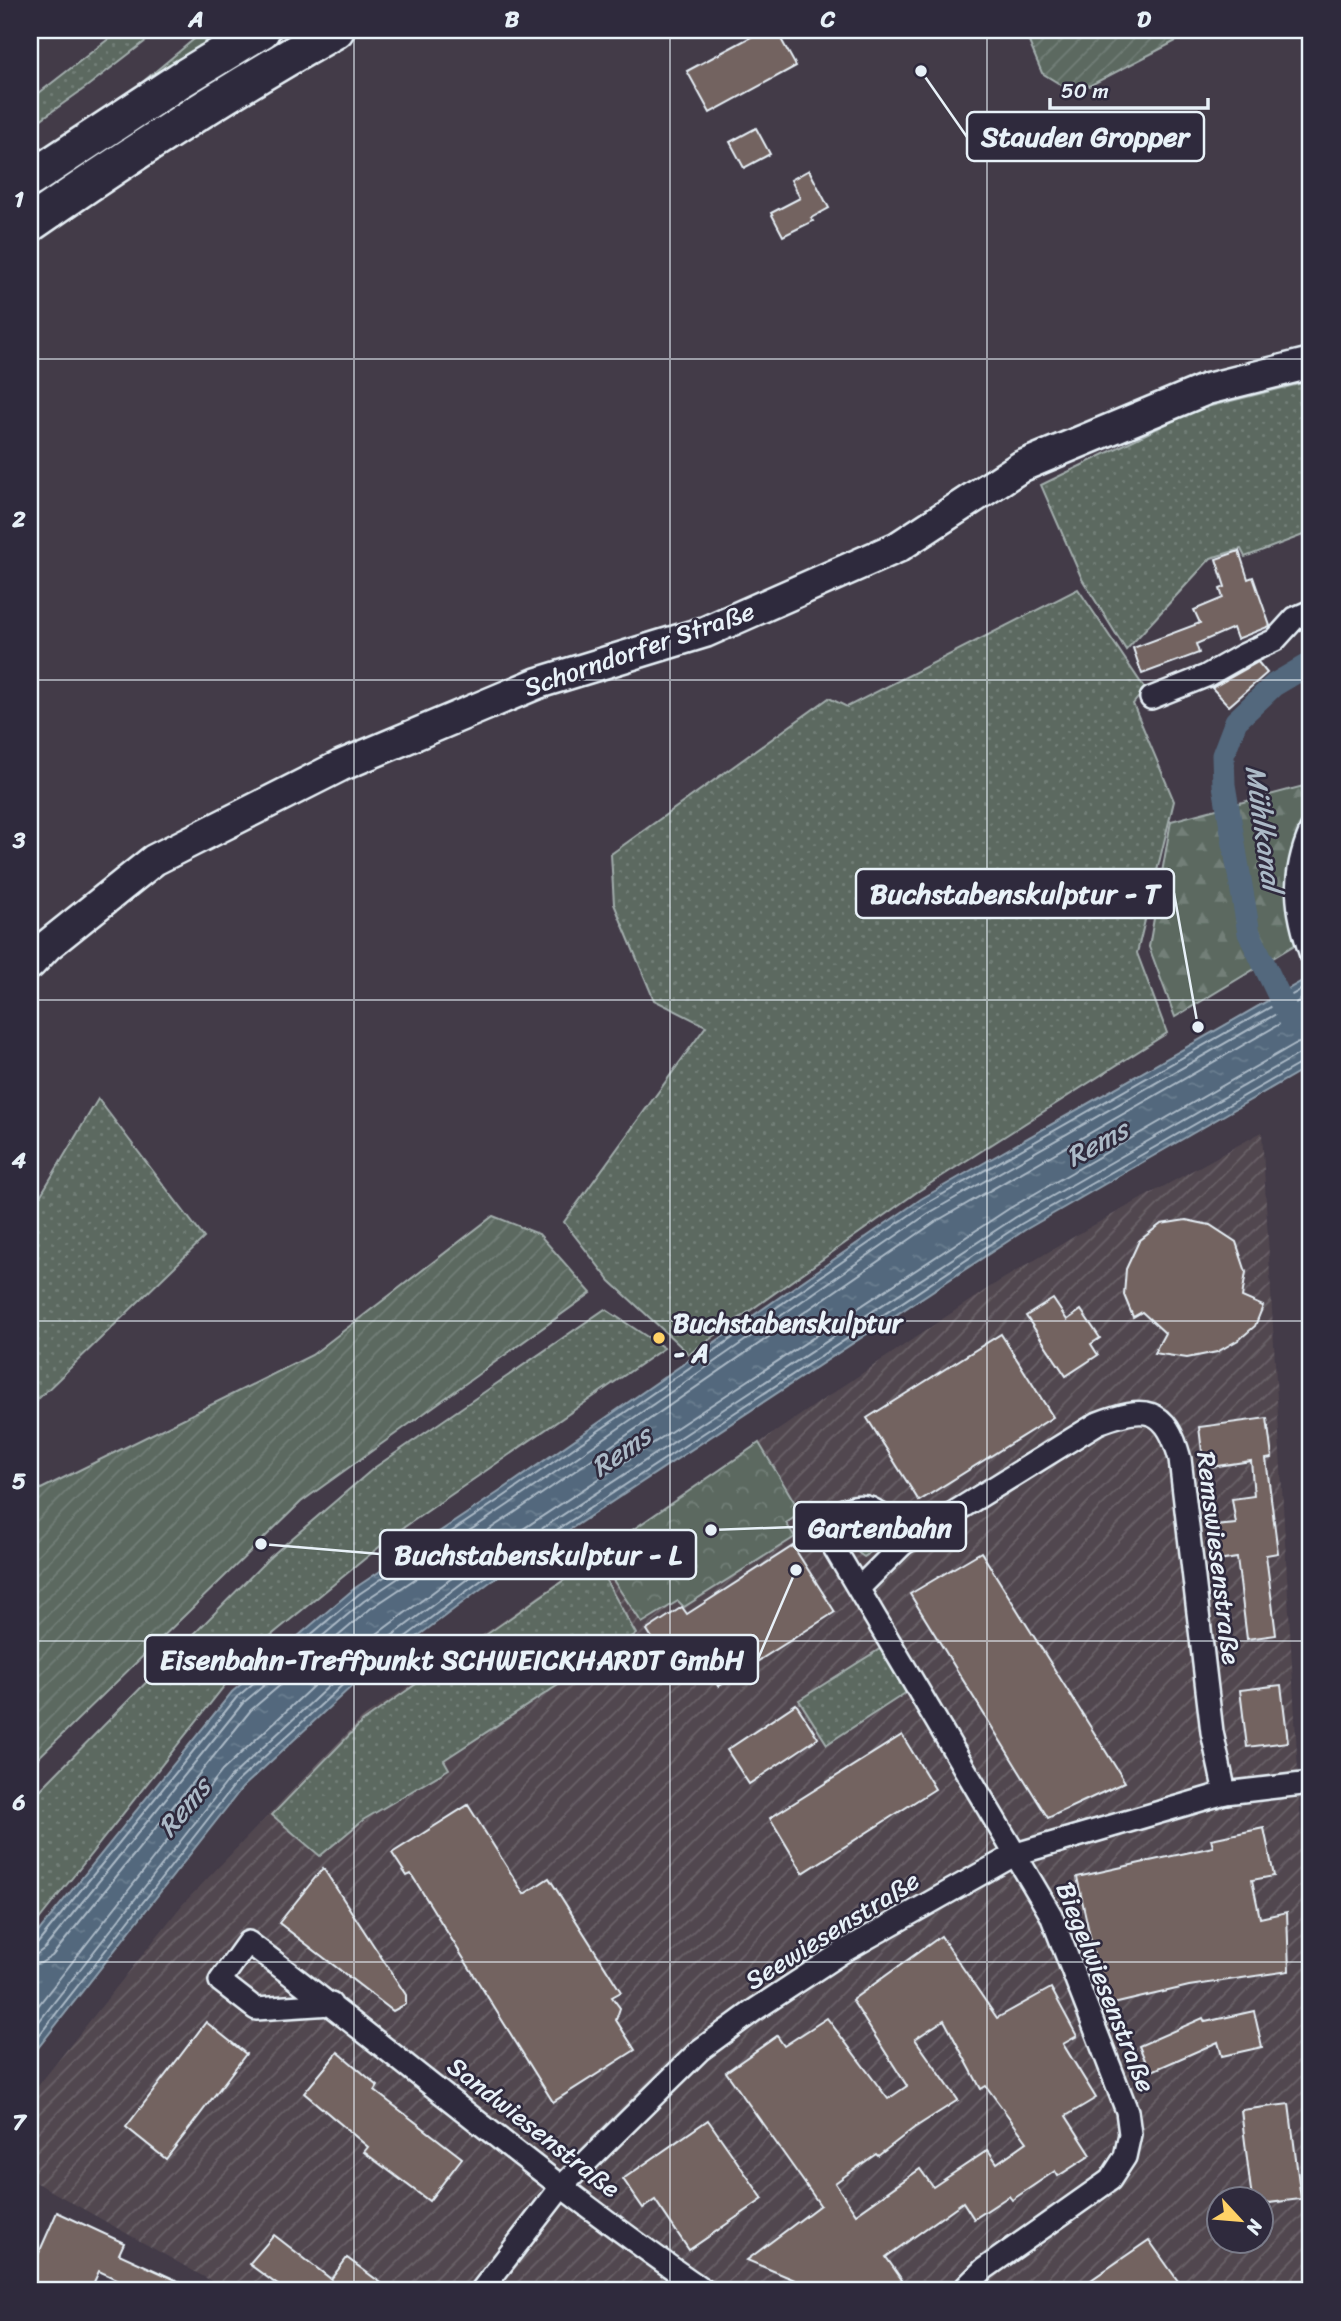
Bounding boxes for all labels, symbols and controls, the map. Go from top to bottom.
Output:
text: A [187,0,204,40]
text: B [505,0,520,40]
text: C [820,0,836,40]
text: D [1137,0,1152,40]
scale bar [1050,66,1208,110]
text: 50 m [1061,72,1109,110]
callout: Stauden Gropper [967,112,1204,161]
text: Stauden Gropper [980,112,1192,161]
text: 1 [14,179,24,220]
text: 2 [11,499,26,540]
street label: Schorndorfer Straße [517,588,761,710]
water label: Mühlkanal [1231,762,1298,900]
text: 3 [12,820,26,861]
callout: Buchstabenskulptur - T [856,869,1174,918]
text: Buchstabenskulptur - T [870,869,1162,918]
water label: Rems [1056,1104,1140,1180]
text: 4 [11,1140,27,1181]
place label: Buchstabenskulptur - A [673,1300,905,1376]
marker: Buchstabenskulptur - A [651,1330,667,1346]
water label: Rems [580,1410,665,1490]
street label: Remswiesenstraße [1183,1449,1255,1668]
text: 5 [12,1461,26,1502]
callout: Gartenbahn [794,1502,966,1551]
text: Gartenbahn [808,1503,953,1552]
callout: Buchstabenskulptur - L [380,1530,696,1579]
text: Buchstabenskulptur - L [394,1530,683,1579]
callout: Eisenbahn-Treffpunkt SCHWEICKHARDT GmbH [145,1635,758,1684]
text: Eisenbahn-Treffpunkt SCHWEICKHARDT GmbH [160,1635,744,1684]
water label: Rems [144,1764,226,1848]
text: 6 [11,1782,26,1823]
street label: Seewiesenstraße [735,1858,929,2002]
street label: Biegelwiesenstraße [1043,1875,1169,2099]
street label: Sandwiesenstraße [437,2044,631,2210]
text: 7 [12,2102,27,2143]
north arrow [1204,2184,1274,2254]
text: N [1237,2213,1273,2241]

